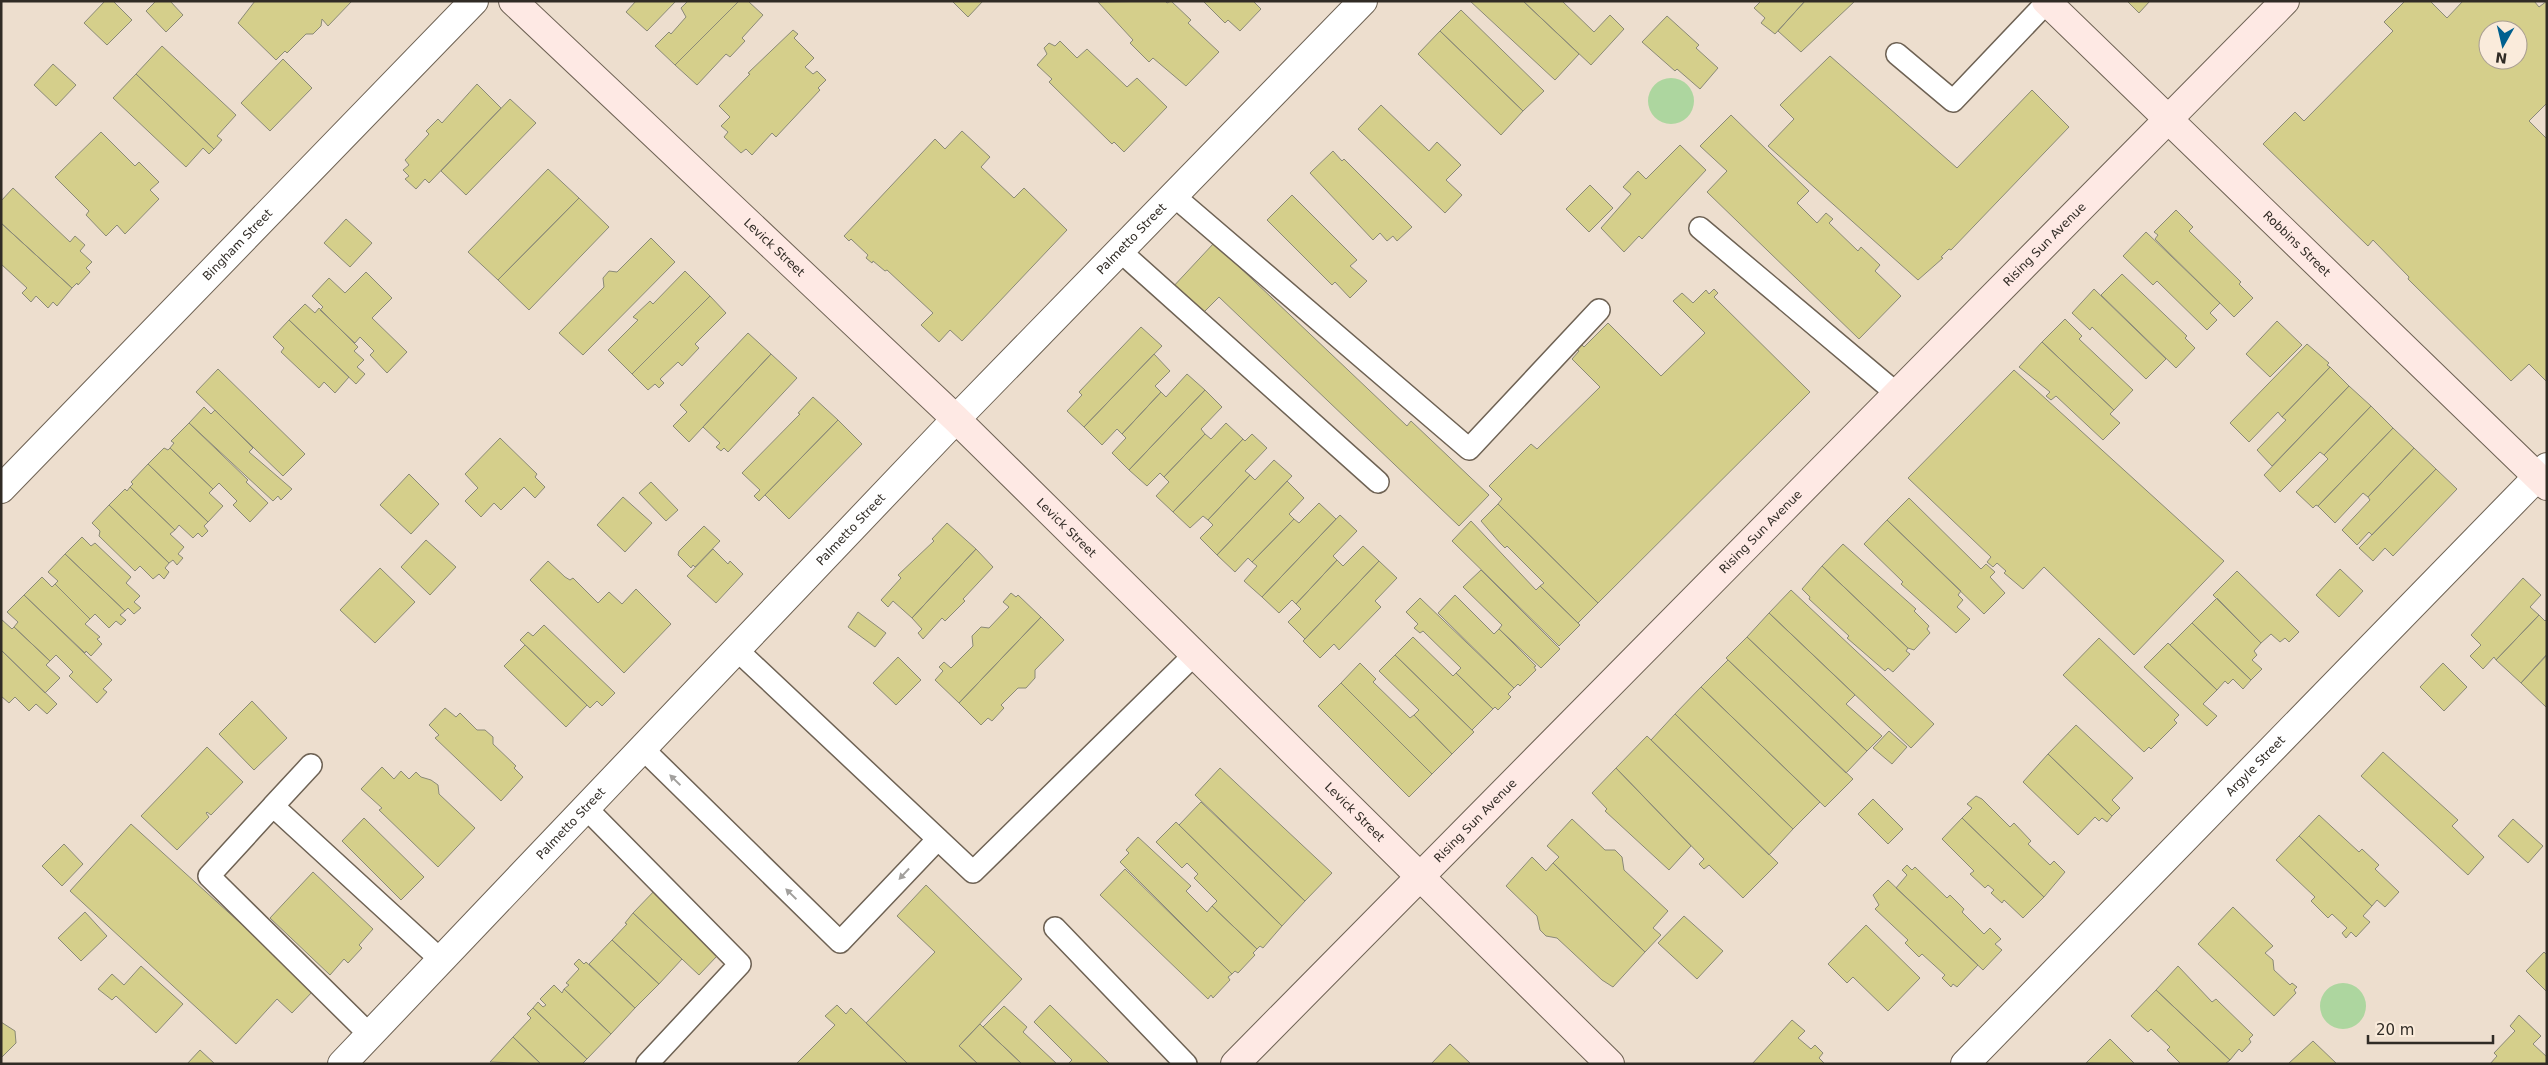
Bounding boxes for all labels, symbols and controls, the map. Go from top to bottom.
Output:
north arrow [2478,20,2528,70]
text: N [2494,49,2508,67]
street label: Palmetto Street [1094,200,1169,277]
street label: Rising Sun Avenue [2000,200,2089,289]
street label: Bingham Street [200,206,276,283]
street label: Robbins Street [2260,208,2333,280]
street label: Levick Street [741,215,808,280]
street label: Rising Sun Avenue [1716,487,1805,576]
street label: Palmetto Street [813,491,888,568]
street label: Levick Street [1034,495,1099,560]
street label: Argyle Street [2223,733,2288,799]
one-way arrow [669,774,681,786]
street label: Rising Sun Avenue [1431,776,1520,865]
street label: Levick Street [1322,780,1388,845]
street label: Palmetto Street [534,785,608,862]
one-way arrow [898,868,910,880]
one-way arrow [785,888,797,900]
scale bar [2368,1012,2493,1044]
text: 20 m [2376,1021,2414,1039]

